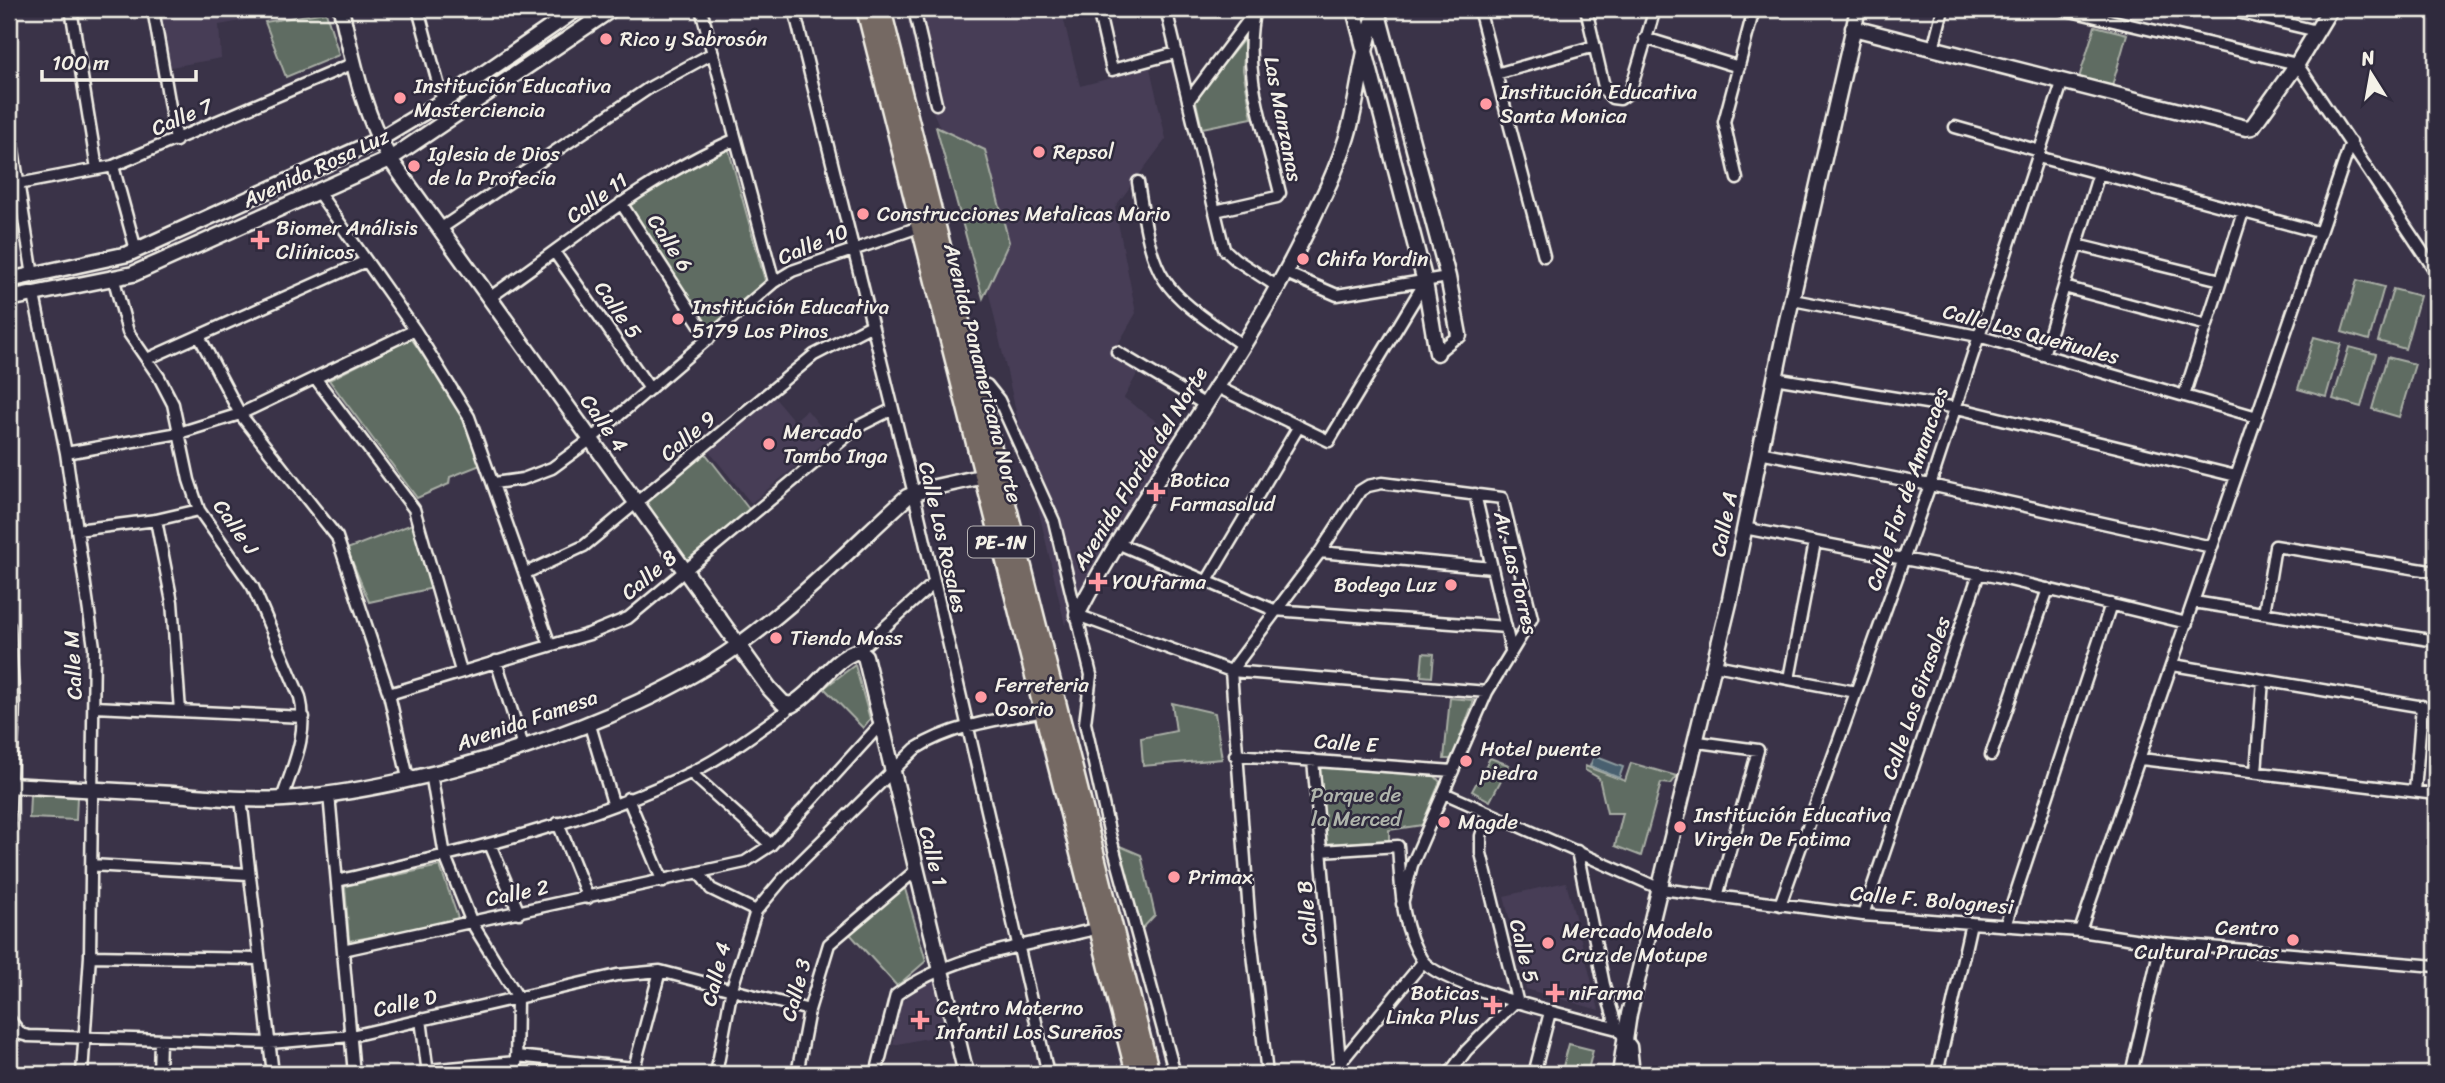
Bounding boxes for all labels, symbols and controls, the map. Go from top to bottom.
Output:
place label: Rico y Sabrosón [620,20,767,58]
marker: Rico y Sabrosón [598,31,614,47]
scale bar [42,38,196,82]
north arrow [2336,38,2406,108]
text: N [2357,40,2378,75]
text: 100 m [52,44,109,82]
street label: Las Manzanas [1252,53,1314,185]
place label: Institución Educativa Masterciencia [413,67,612,129]
place label: Institución Educativa Santa Monica [1499,73,1698,135]
street label: Calle 7 [145,86,221,147]
marker: Institución Educativa Masterciencia [392,90,408,106]
marker: Institución Educativa Santa Monica [1478,96,1494,112]
street label: Avenida Rosa Luz [235,117,397,219]
place label: Repsol [1053,133,1115,171]
place label: Iglesia de Dios de la Profecia [427,135,560,197]
marker: Repsol [1031,144,1047,160]
marker: Iglesia de Dios de la Profecia [406,158,422,174]
street label: Calle 11 [558,162,636,234]
place label: Construcciones Metalicas Mario [877,195,1170,233]
street label: Calle 6 [637,206,703,280]
marker: Construcciones Metalicas Mario [855,206,871,222]
place label: Biomer Análisis Cliínicos [276,209,418,271]
street label: Calle 10 [771,212,855,276]
marker: Biomer Análisis Cliínicos [250,230,270,250]
street label: Avenida Panamericana Norte [932,238,1034,507]
place label: Chifa Yordin [1317,240,1428,278]
marker: Chifa Yordin [1295,251,1311,267]
street label: Calle 5 [584,273,652,348]
place label: Institución Educativa 5179 Los Pinos [691,288,890,350]
street label: Calle Los Queñuales [1939,292,2124,376]
marker: Institución Educativa 5179 Los Pinos [670,311,686,327]
street label: Avenida Florida del Norte [1061,358,1218,578]
street label: Calle Flor de Amancaes [1854,382,1960,596]
street label: Calle 4 [570,385,638,461]
street label: Calle 9 [651,401,725,471]
place label: Mercado Tambo Inga [783,413,888,475]
marker: Mercado Tambo Inga [761,436,777,452]
street label: Calle Los Rosales [907,458,979,617]
place label: Botica Farmasalud [1170,461,1277,523]
marker: Botica Farmasalud [1148,484,1164,500]
street label: Calle A [1699,488,1749,560]
street label: Calle J [203,491,270,564]
street label: Av. Las Torres [1482,506,1550,639]
road number: PE-1N [968,526,1034,558]
street label: Calle 8 [612,539,686,610]
place label: YOUfarma [1112,563,1207,601]
place label: Bodega Luz [1334,566,1437,604]
marker: YOUfarma [1090,574,1106,590]
marker: Bodega Luz [1443,577,1459,593]
street label: Calle Los Girasoles [1870,611,1962,785]
place label: Tienda Mass [790,619,903,657]
street label: Calle M [52,629,94,701]
marker: Tienda Mass [768,630,784,646]
place label: Ferreteria Osorio [995,666,1089,728]
street label: Avenida Famesa [450,678,603,762]
marker: Ferreteria Osorio [973,689,989,705]
street label: Calle E [1313,722,1380,764]
place label: Hotel puente piedra [1479,730,1602,792]
marker: Hotel puente piedra [1458,753,1474,769]
park label: Parque de la Merced [1311,776,1403,838]
place label: Institución Educativa Virgen De Fatima [1693,796,1892,858]
place label: Magde [1458,803,1518,841]
marker: Magde [1436,814,1452,830]
marker: Institución Educativa Virgen De Fatima [1672,819,1688,835]
street label: Calle 1 [907,822,959,890]
place label: Primax [1188,858,1253,896]
street label: Calle 2 [482,868,552,918]
marker: Primax [1166,869,1182,885]
street label: Calle F. Bolognesi [1849,874,2016,926]
street label: Calle B [1285,879,1329,947]
place label: Centro Cultural Prucas [2134,909,2279,971]
place label: Mercado Modelo Cruz de Motupe [1562,912,1713,974]
street label: Calle 5 [1498,915,1550,987]
marker: Centro Cultural Prucas [2285,932,2301,948]
marker: Mercado Modelo Cruz de Motupe [1540,935,1556,951]
street label: Calle 4 [690,938,742,1010]
street label: Calle 3 [769,954,823,1026]
place label: Boticas Linka Plus [1386,974,1479,1036]
place label: niFarma [1569,974,1644,1012]
street label: Calle D [369,977,441,1029]
marker: niFarma [1547,985,1563,1001]
place label: Centro Materno Infantil Los Sureños [935,989,1123,1051]
marker: Boticas Linka Plus [1485,997,1501,1013]
marker: Centro Materno Infantil Los Sureños [910,1010,930,1030]

